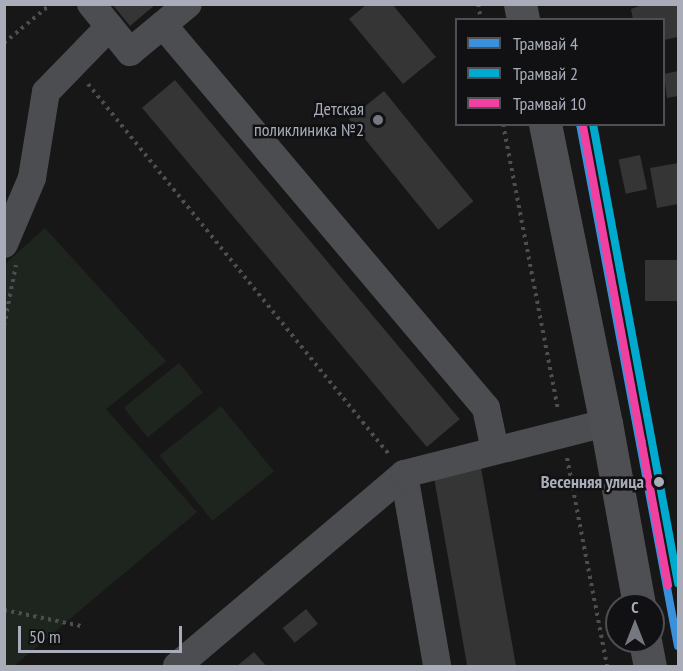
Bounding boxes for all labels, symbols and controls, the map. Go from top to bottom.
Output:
legend [455,18,665,126]
text: Трамвай 4 [513,32,578,55]
text: Трамвай 2 [513,62,578,85]
text: Трамвай 10 [513,92,586,115]
place label: Детская поликлиника №2 [254,99,364,142]
marker: Детская поликлиника №2 [369,111,387,129]
place label: Весенняя улица [540,471,644,493]
marker: Весенняя улица [649,472,669,492]
north arrow [605,593,665,653]
text: С [631,597,639,617]
scale bar [21,614,184,652]
text: 50 m [29,625,61,648]

